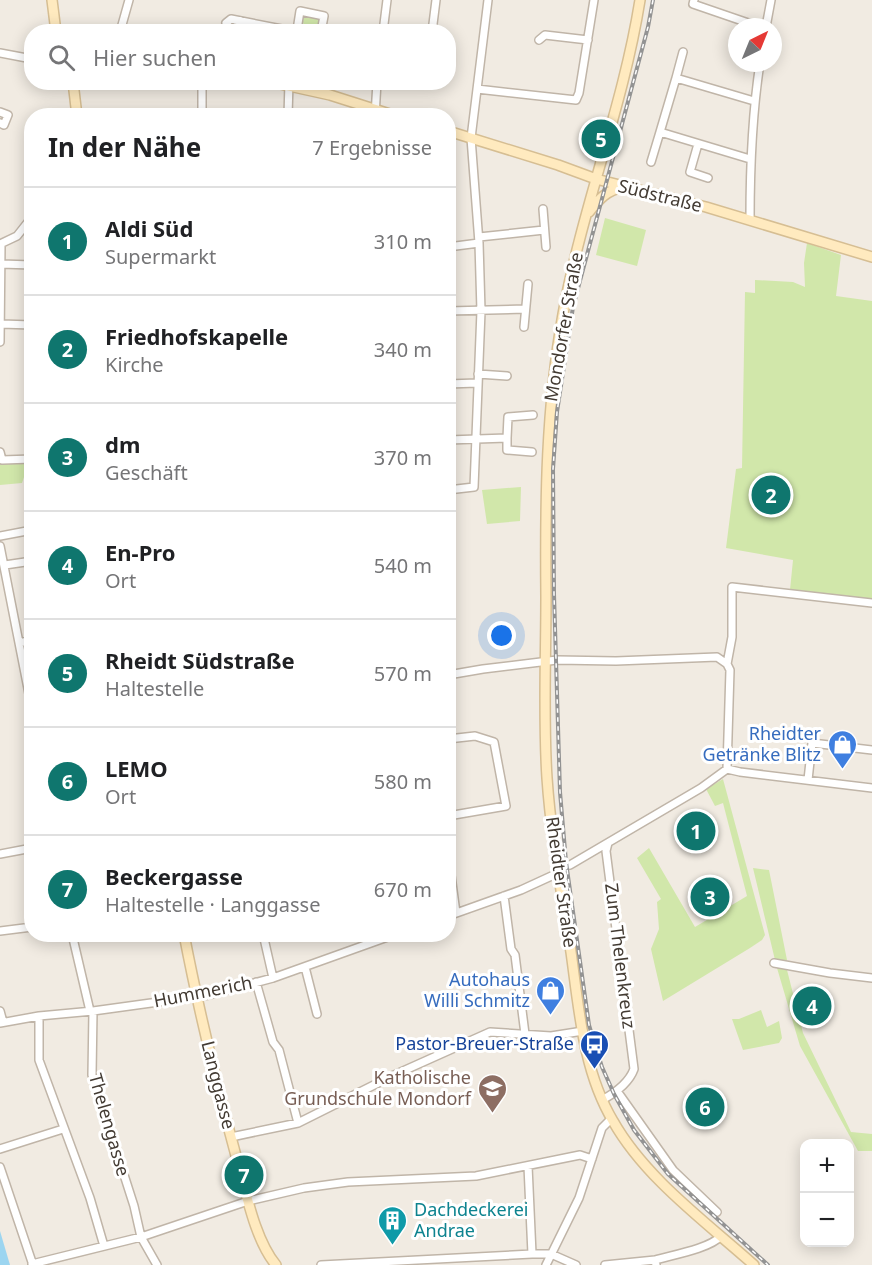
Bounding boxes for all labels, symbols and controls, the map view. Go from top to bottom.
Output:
north arrow [728,18,782,72]
search box [24,24,456,90]
icon: search [45,41,78,74]
text: Hier suchen [93,42,217,72]
pin: 5 [582,116,620,162]
text: In der Nähe [48,129,201,165]
text: 7 Ergebnisse [312,134,432,161]
street label: Südstraße [616,173,705,217]
text: Aldi Süd [105,213,193,243]
text: 1 [62,228,73,255]
text: 310 m [374,228,432,255]
text: Supermarkt [105,243,216,270]
street label: Mondorfer Straße [538,250,588,403]
text: Friedhofskapelle [105,321,288,351]
text: 2 [62,336,73,363]
text: 340 m [374,336,432,363]
text: Kirche [105,351,164,378]
text: dm [105,429,140,459]
text: 3 [62,444,73,471]
text: 370 m [374,444,432,471]
text: Geschäft [105,459,188,486]
pin: 2 [752,472,790,518]
text: En-Pro [105,537,175,567]
text: 4 [62,552,73,579]
text: 540 m [374,552,432,579]
text: Ort [105,567,136,594]
your location [487,621,516,650]
text: Rheidt Südstraße [105,645,295,675]
text: 5 [62,660,73,687]
text: 570 m [374,660,432,687]
text: Haltestelle [105,675,204,702]
place label: Rheidter Getränke Blitz [703,721,822,766]
shop icon: Rheidter Getränke Blitz [826,728,858,770]
text: LEMO [105,753,168,783]
text: 6 [62,768,73,795]
text: 580 m [374,768,432,795]
text: Ort [105,783,136,810]
pin: 1 [676,808,716,854]
street label: Rheidter Straße [541,815,583,949]
text: Beckergasse [105,861,243,891]
pin: 3 [690,874,730,920]
text: 7 [62,876,73,903]
text: 670 m [374,876,432,903]
street label: Zum Thelenkreuz [600,882,642,1030]
text: Haltestelle · Langgasse [105,891,320,918]
place label: Autohaus Willi Schmitz [424,967,530,1012]
street label: Hummerich [151,970,254,1012]
shop icon: Autohaus Willi Schmitz [535,974,567,1016]
pin: 4 [792,984,832,1028]
bus stop icon: Pastor-Breuer-Straße [579,1028,611,1070]
place label: Pastor-Breuer-Straße [395,1031,574,1055]
street label: Langgasse [196,1038,242,1131]
place label: Katholische Grundschule Mondorf [284,1065,472,1110]
street label: Thelengasse [84,1071,136,1179]
school or university icon: Katholische Grundschule Mondorf [476,1072,508,1114]
pin: 6 [686,1084,724,1130]
map controls [800,1139,854,1247]
button: + [800,1139,854,1193]
pin: 7 [224,1152,264,1198]
button: − [800,1193,854,1247]
place label: Dachdeckerei Andrae [414,1197,529,1242]
building icon: Dachdeckerei Andrae [377,1204,409,1246]

